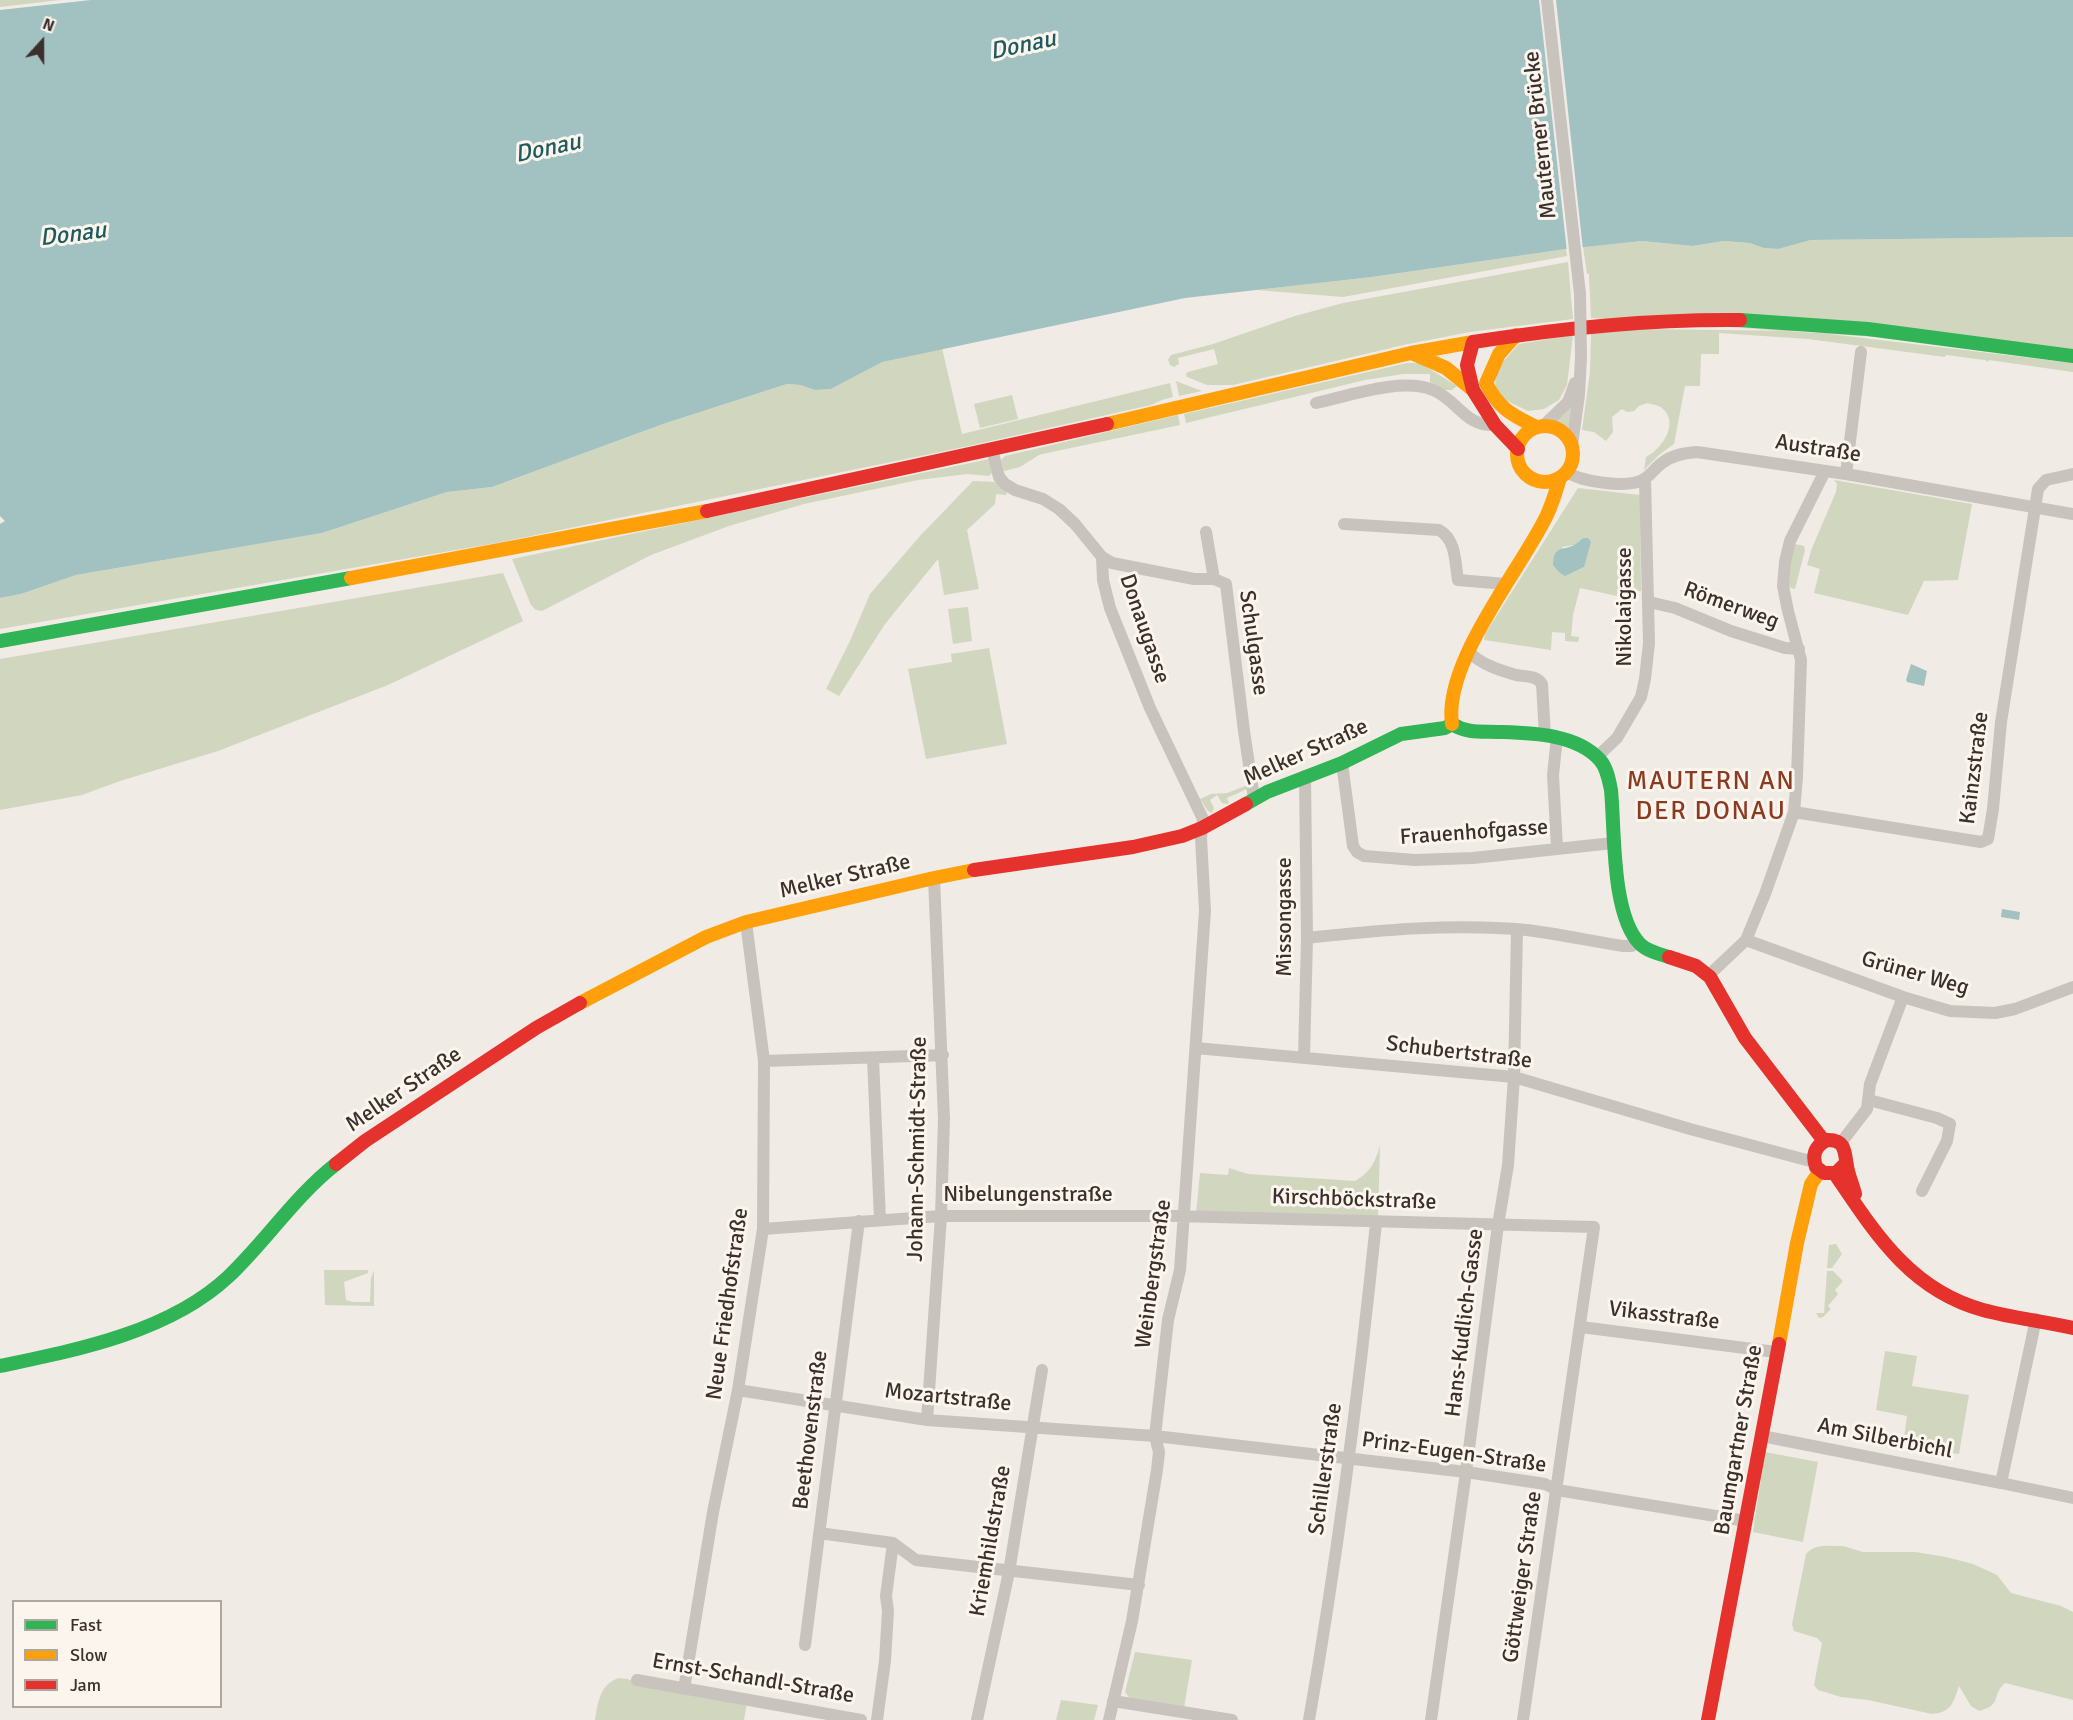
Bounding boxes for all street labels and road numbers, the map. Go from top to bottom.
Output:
street label: Mauterner Brücke [1519,50,1563,220]
street label: Austraße [1773,429,1863,469]
street label: Nikolaigasse [1612,547,1638,667]
street label: Donaugasse [1113,571,1175,687]
street label: Römerweg [1680,577,1782,635]
street label: Schulgasse [1233,589,1273,697]
street label: Kainzstraße [1955,710,1995,826]
street label: Melker Straße [1240,714,1372,792]
street label: Frauenhofgasse [1399,815,1549,851]
street label: Melker Straße [777,849,913,905]
street label: Missongasse [1272,857,1298,977]
street label: Grüner Weg [1858,946,1972,1002]
street label: Schubertstraße [1385,1031,1533,1075]
street label: Johann-Schmidt-Straße [903,1036,933,1262]
street label: Melker Straße [341,1042,467,1138]
street label: Nibelungenstraße [943,1182,1113,1208]
street label: Kirschböckstraße [1271,1184,1437,1216]
street label: Weinbergstraße [1130,1198,1178,1350]
street label: Neue Friedhofstraße [701,1206,755,1402]
street label: Hans-Kudlich-Gasse [1440,1227,1490,1419]
street label: Vikasstraße [1607,1296,1721,1336]
street label: Baumgartner Straße [1709,1343,1769,1537]
street label: Beethovenstraße [788,1349,834,1511]
street label: Mozartstraße [883,1378,1013,1418]
street label: Schillerstraße [1304,1401,1348,1537]
street label: Am Silberbichl [1815,1413,1955,1465]
street label: Prinz-Eugen-Straße [1360,1427,1548,1479]
street label: Kriemhildstraße [965,1463,1017,1619]
street label: Göttweiger Straße [1498,1490,1548,1664]
street label: Ernst-Schandl-Straße [650,1648,856,1710]

